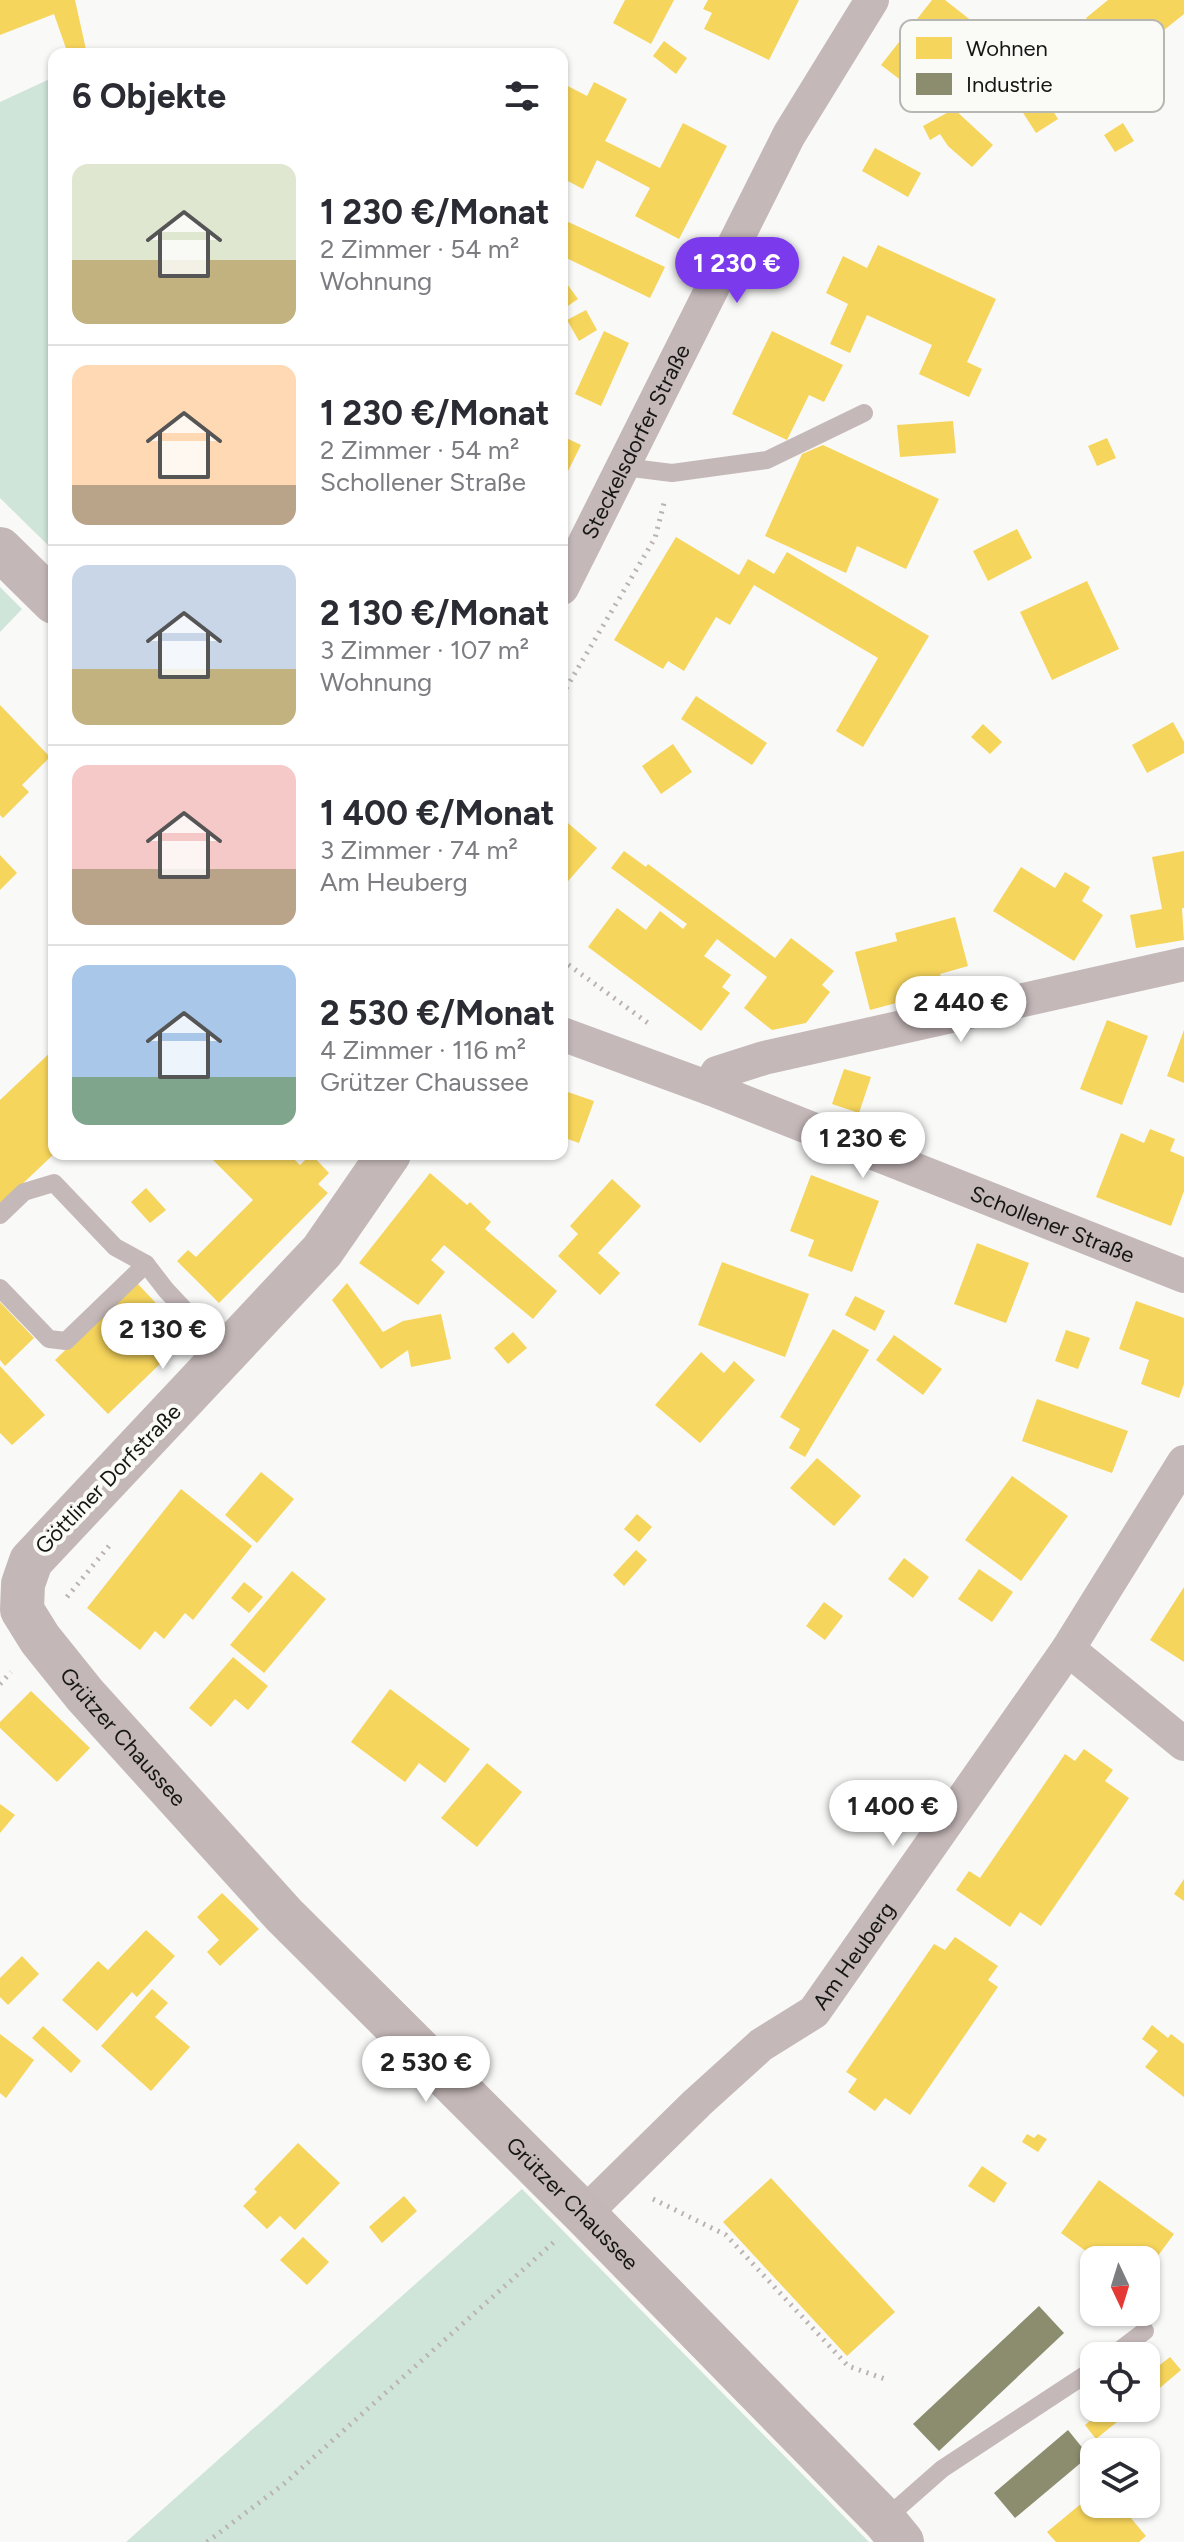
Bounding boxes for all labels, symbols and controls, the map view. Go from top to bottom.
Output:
legend [900,20,1164,112]
text: Wohnen [966,35,1048,62]
text: Industrie [966,71,1053,98]
icon: filters [500,74,544,118]
text: 6 Objekte [72,76,226,117]
text: 1 230 €/Monat [320,192,549,233]
icon: home [136,196,232,292]
text: 2 Zimmer · 54 m² [320,233,519,265]
pin: 1 230 € [663,237,811,305]
text: 1 230 € [693,247,781,279]
text: Wohnung [320,265,432,297]
street label: Steckelsdorfer Straße [575,340,696,543]
text: 1 230 €/Monat [320,393,549,434]
icon: home [136,397,232,493]
text: 2 Zimmer · 54 m² [320,434,519,466]
text: Schollener Straße [320,466,526,498]
text: 2 130 €/Monat [320,593,549,634]
icon: home [136,597,232,693]
text: 3 Zimmer · 107 m² [320,634,529,666]
text: Wohnung [320,666,432,698]
text: 1 400 €/Monat [320,793,554,834]
icon: home [136,797,232,893]
text: 3 Zimmer · 74 m² [320,834,518,866]
text: Am Heuberg [320,866,468,898]
pin: 2 440 € [887,976,1035,1044]
text: 2 440 € [913,986,1009,1018]
text: 2 530 €/Monat [320,993,555,1034]
icon: home [136,997,232,1093]
text: 4 Zimmer · 116 m² [320,1034,526,1066]
text: Grützer Chaussee [320,1066,529,1098]
pin: 1 230 € [789,1112,937,1180]
text: 1 230 € [819,1122,907,1154]
street label: Schollener Straße [966,1179,1138,1269]
pin: 2 130 € [89,1303,237,1371]
text: 2 130 € [119,1313,207,1345]
street label: Göttliner Dorfstraße [29,1398,187,1560]
street label: Grützer Chaussee [55,1662,192,1812]
pin: 1 400 € [819,1780,967,1848]
text: 1 400 € [847,1790,939,1822]
street label: Am Heuberg [806,1897,900,2015]
pin: 2 530 € [352,2036,500,2104]
text: 2 530 € [380,2046,472,2078]
street label: Grützer Chaussee [501,2131,645,2275]
north arrow [1080,2246,1160,2326]
map controls [1080,2246,1160,2518]
button: locate [1080,2342,1160,2422]
button: layers [1080,2438,1160,2518]

